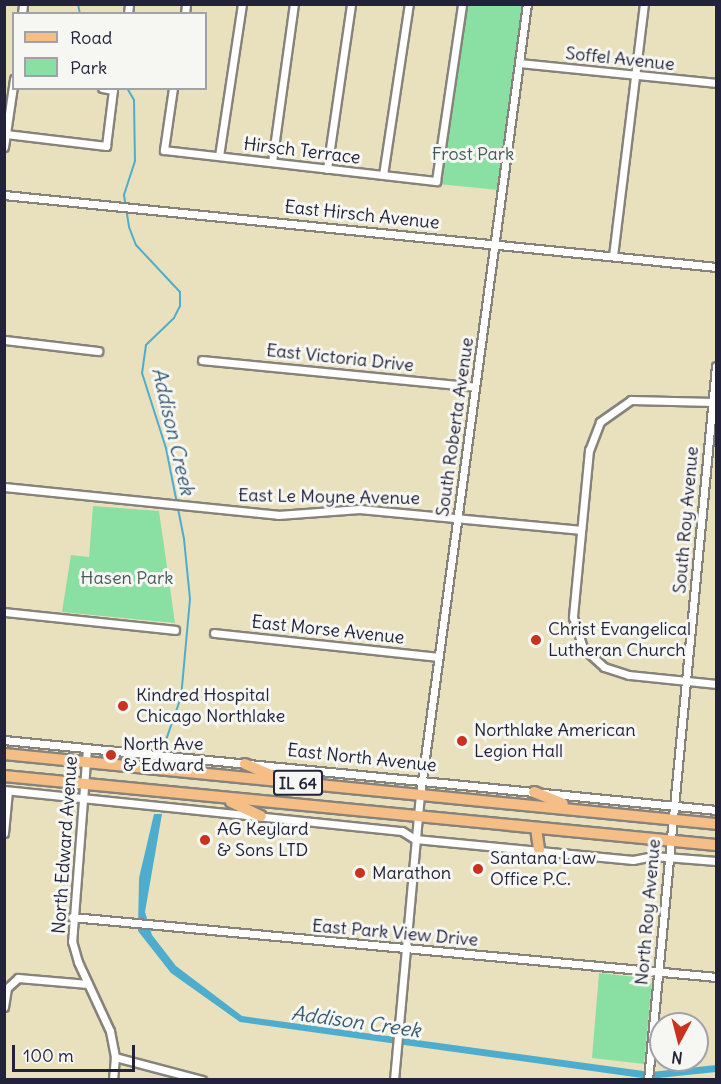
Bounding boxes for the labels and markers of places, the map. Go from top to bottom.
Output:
place label: Christ Evangelical Lutheran Church [548,619,691,662]
marker: Christ Evangelical Lutheran Church [529,633,543,647]
place label: Kindred Hospital Chicago Northlake [136,685,285,728]
marker: Kindred Hospital Chicago Northlake [114,697,132,715]
place label: Northlake American Legion Hall [474,720,636,762]
place label: North Ave & Edward [123,734,204,777]
marker: Northlake American Legion Hall [455,734,469,748]
marker: North Ave & Edward [104,748,118,762]
place label: AG Keylard & Sons LTD [217,819,308,862]
marker: AG Keylard & Sons LTD [198,833,212,847]
place label: Santana Law Office P.C. [490,848,596,890]
place label: Marathon [372,862,451,884]
marker: Santana Law Office P.C. [471,862,485,876]
marker: Marathon [353,866,367,880]

